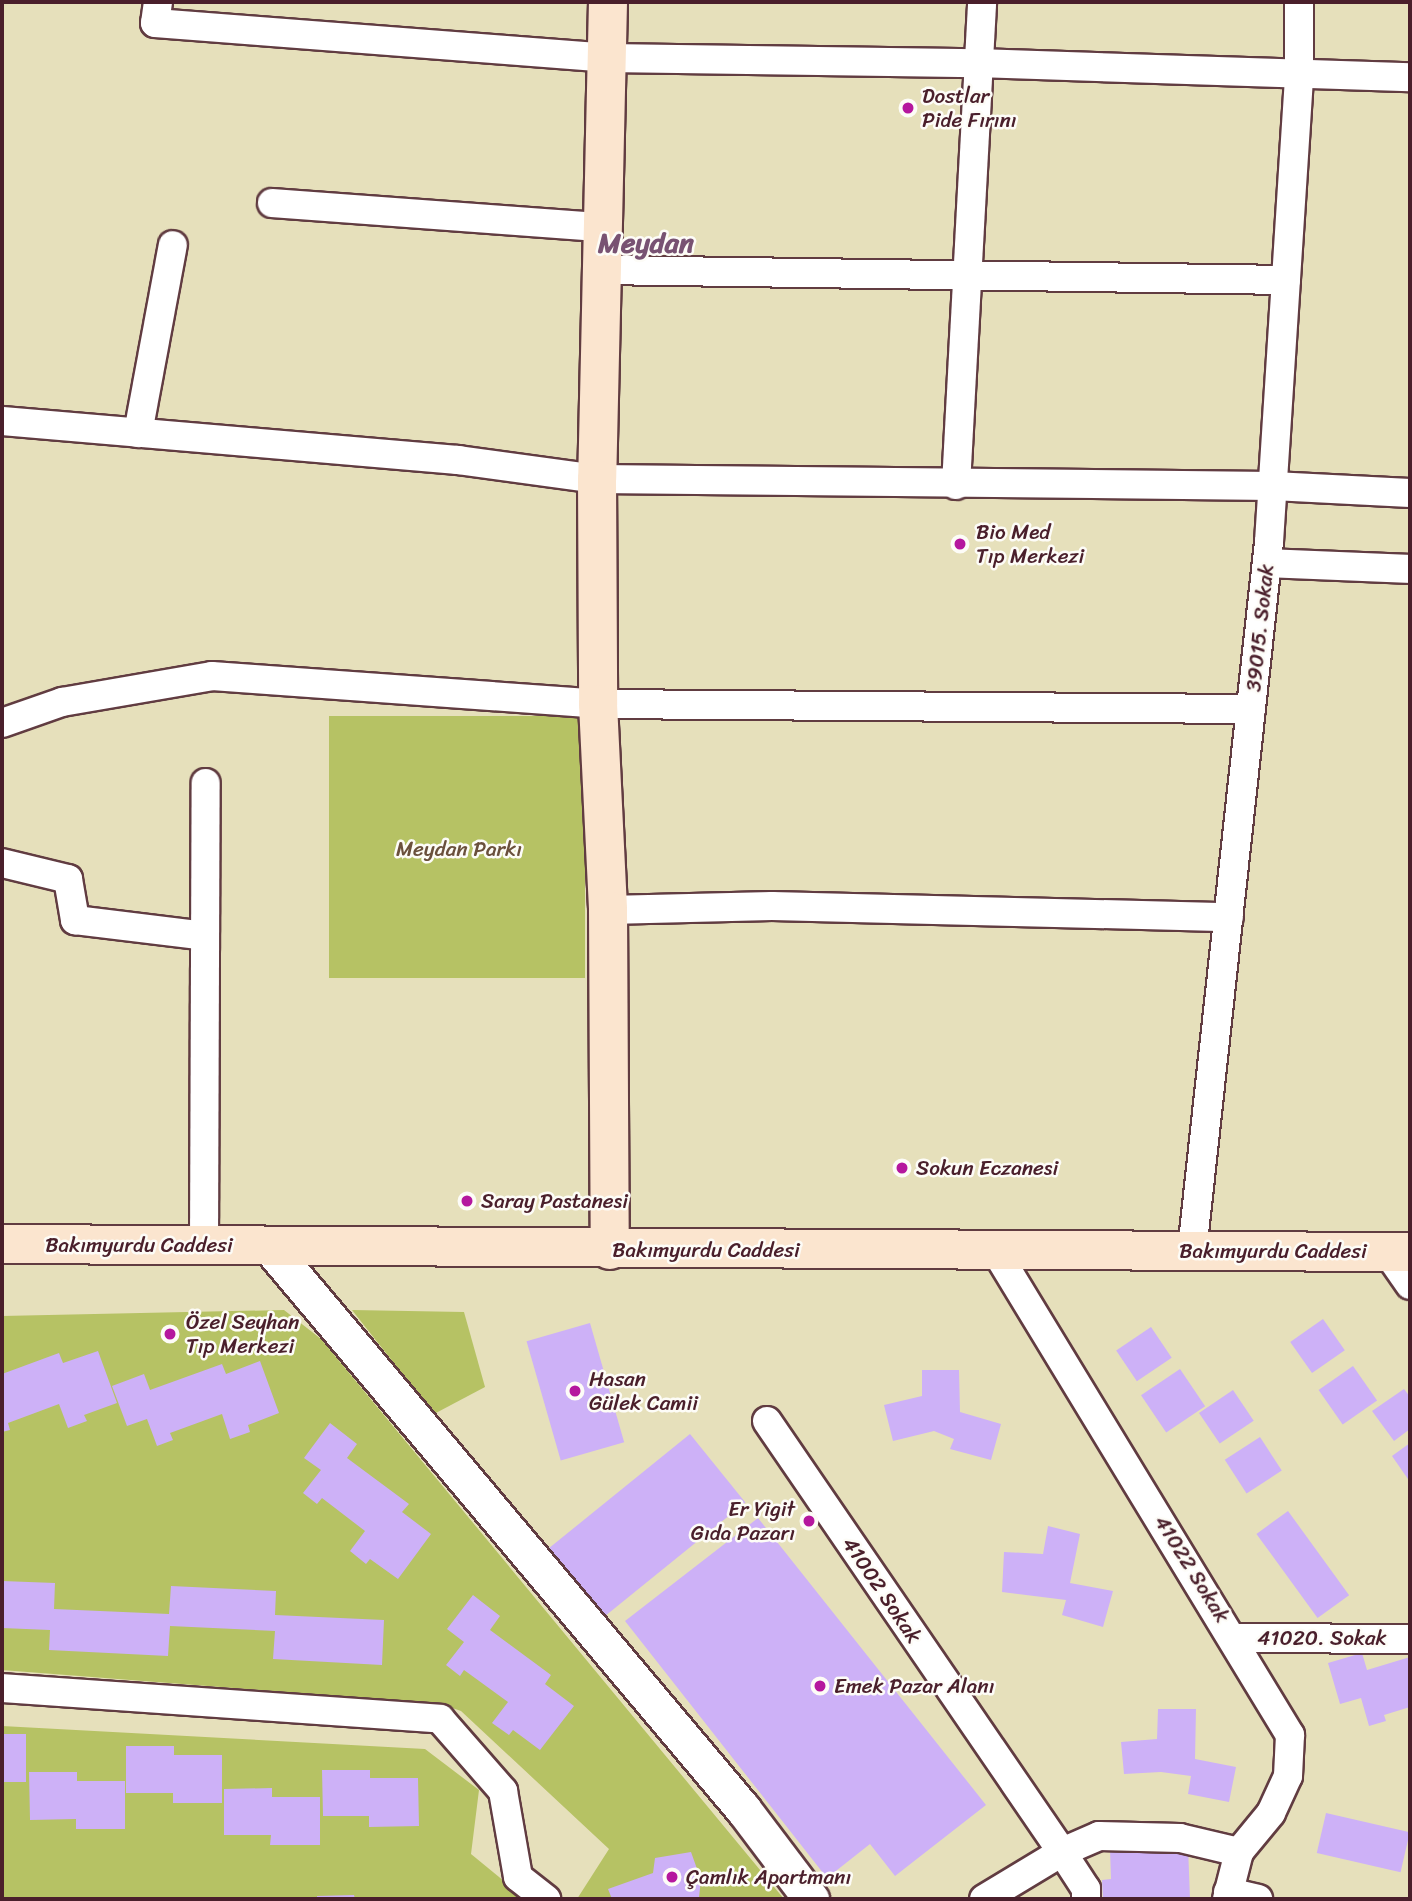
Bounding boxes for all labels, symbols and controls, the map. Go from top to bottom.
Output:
place label: Dostlar Pide Fırını [922,83,1017,133]
marker: Dostlar Pide Fırını [900,100,916,116]
district label: Meydan [598,226,694,260]
place label: Bio Med Tıp Merkezi [976,519,1084,569]
marker: Bio Med Tıp Merkezi [950,534,970,554]
street label: 39015. Sokak [1241,563,1279,693]
park label: Meydan Parkı [396,836,522,862]
place label: Sokun Eczanesi [916,1155,1059,1181]
marker: Sokun Eczanesi [894,1160,910,1176]
place label: Saray Pastanesi [481,1188,630,1214]
marker: Saray Pastanesi [459,1193,475,1209]
street label: Bakımyurdu Caddesi [46,1232,232,1258]
street label: Bakımyurdu Caddesi [613,1237,799,1263]
street label: Bakımyurdu Caddesi [1180,1238,1366,1264]
place label: Özel Seyhan Tıp Merkezi [186,1309,300,1359]
marker: Özel Seyhan Tıp Merkezi [160,1324,180,1344]
place label: Hasan Gülek Camii [589,1366,698,1416]
marker: Hasan Gülek Camii [567,1383,583,1399]
place label: Er Yigit Gıda Pazarı [691,1496,795,1546]
street label: 41022 Sokak [1149,1511,1235,1627]
marker: Er Yigit Gıda Pazarı [801,1513,817,1529]
street label: 41002 Sokak [837,1532,927,1648]
street label: 41020. Sokak [1257,1625,1387,1651]
place label: Emek Pazar Alanı [834,1673,994,1699]
marker: Emek Pazar Alanı [812,1678,828,1694]
place label: Çamlık Apartmanı [686,1864,850,1890]
marker: Çamlık Apartmanı [664,1869,680,1885]

